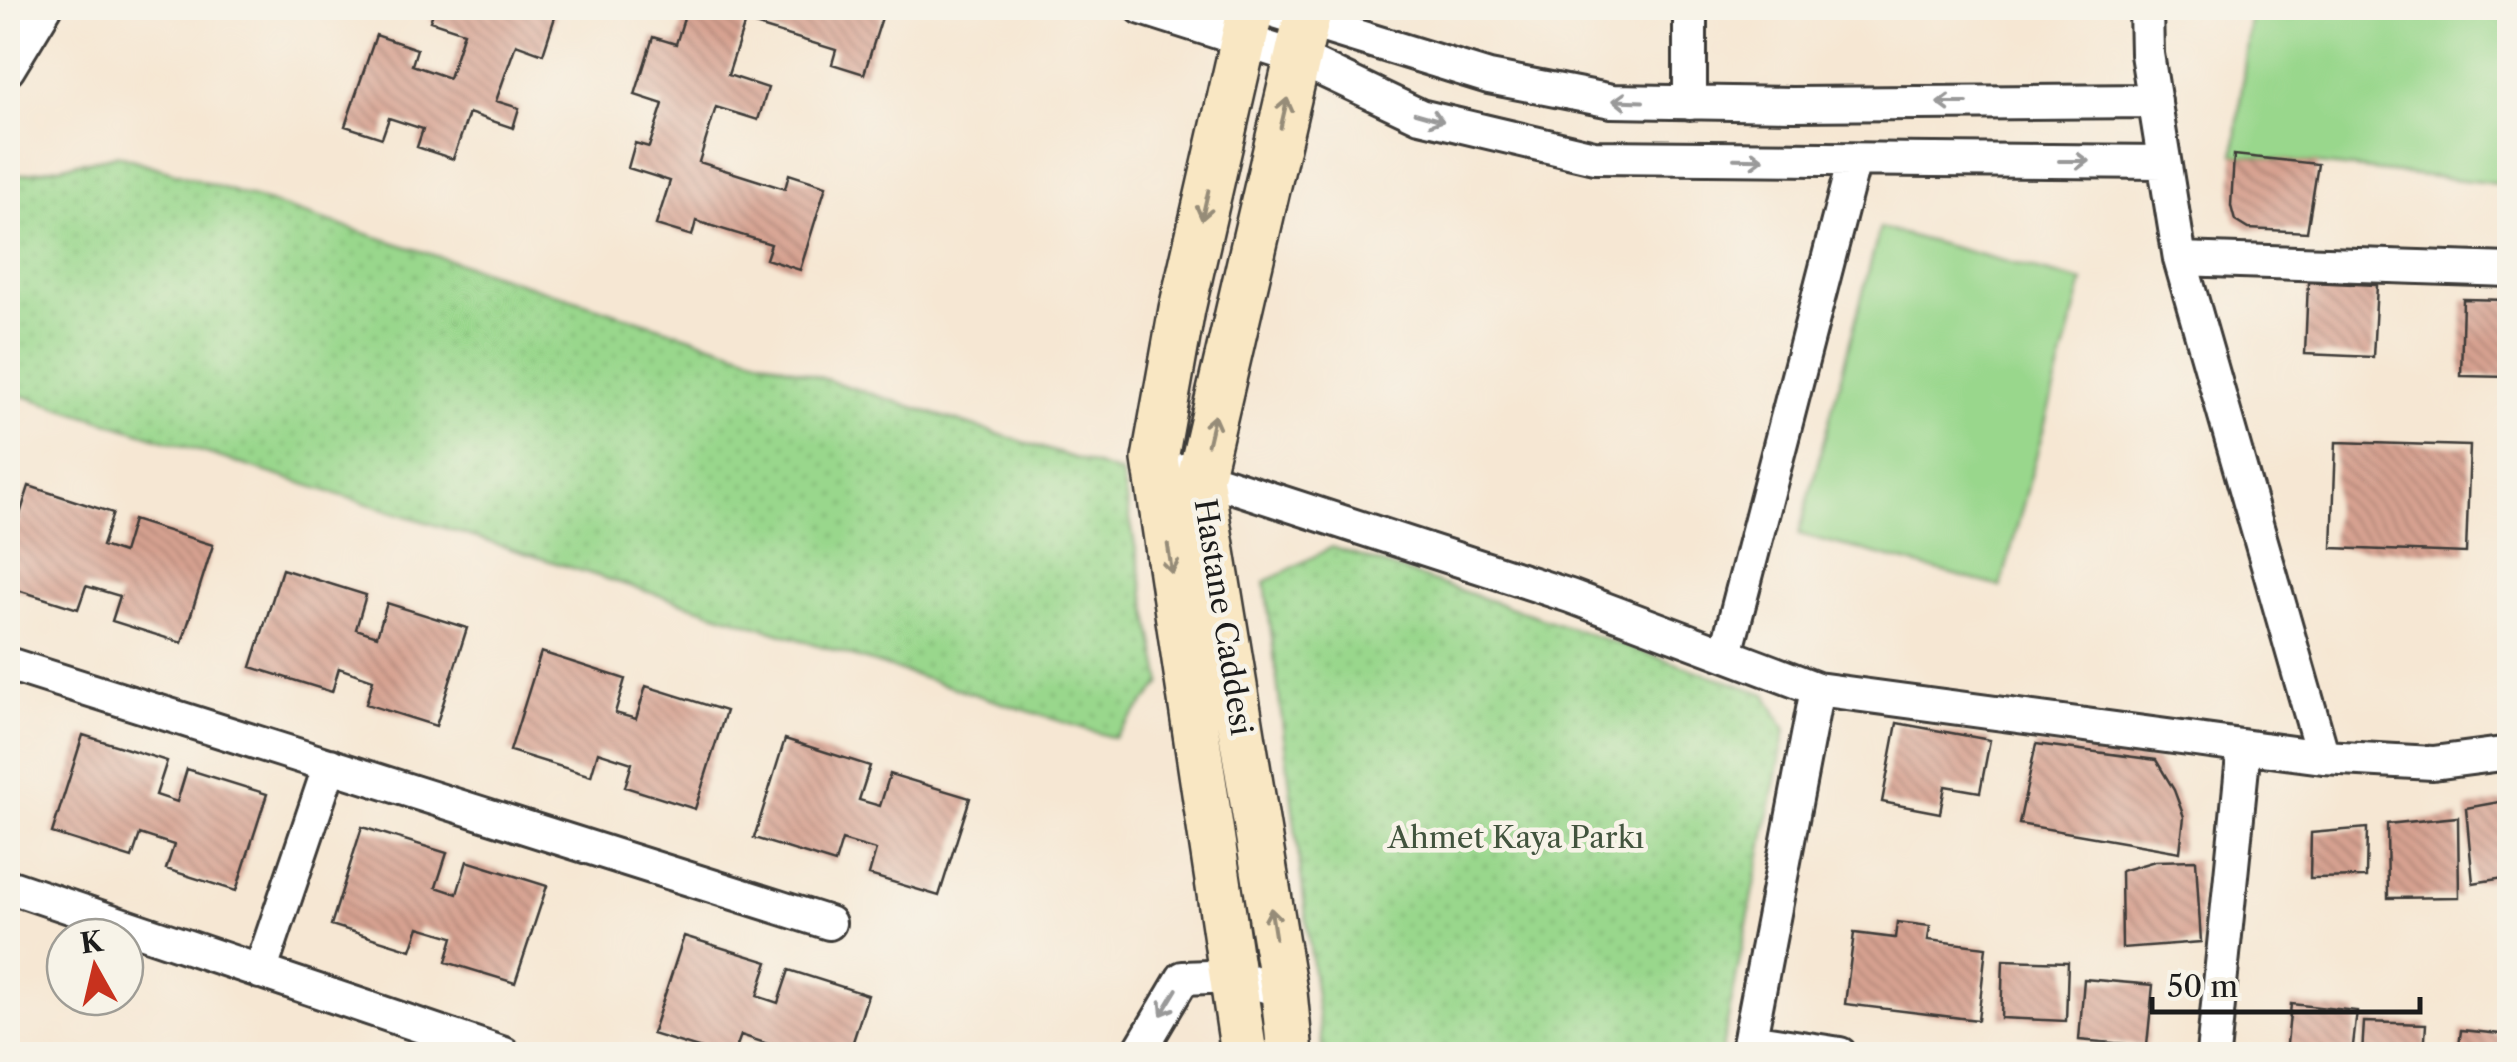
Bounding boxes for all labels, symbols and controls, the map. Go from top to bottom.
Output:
one-way arrow [1612,92,1644,111]
one-way arrow [1937,94,1970,112]
one-way arrow [1275,98,1294,130]
one-way arrow [1412,109,1444,127]
one-way arrow [1732,150,1764,168]
one-way arrow [2056,152,2089,170]
one-way arrow [1195,188,1214,220]
one-way arrow [1203,415,1221,447]
street label: Hastane Caddesi [1187,496,1260,738]
one-way arrow [1161,542,1180,574]
park label: Ahmet Kaya Parkı [1387,819,1644,856]
one-way arrow [1263,907,1281,940]
north arrow [45,917,145,1017]
text: K [78,924,107,961]
scale bar [2152,952,2420,1014]
text: 50 m [2167,968,2238,1005]
one-way arrow [1159,987,1179,1016]

